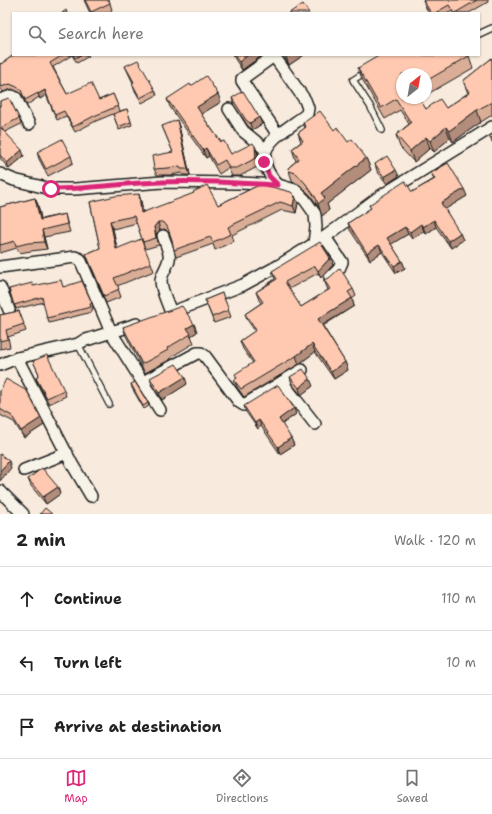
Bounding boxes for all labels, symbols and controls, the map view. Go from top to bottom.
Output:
search box [12,12,480,56]
icon: search [26,23,48,45]
text: Search here [58,24,144,44]
north arrow [396,68,432,104]
route end [255,153,273,171]
route start [42,180,60,198]
text: 2 min [16,529,66,551]
text: Walk · 120 m [394,532,476,549]
icon: ahead [16,588,38,610]
text: Continue [54,589,122,609]
text: 110 m [441,590,476,607]
icon: left [16,652,38,674]
text: Turn left [54,653,122,673]
text: 10 m [446,654,476,671]
icon: arrive [16,716,38,738]
text: Arrive at destination [54,717,222,737]
tab: Map [64,767,88,806]
tab: Directions [216,767,268,806]
tab: Saved [397,767,428,806]

